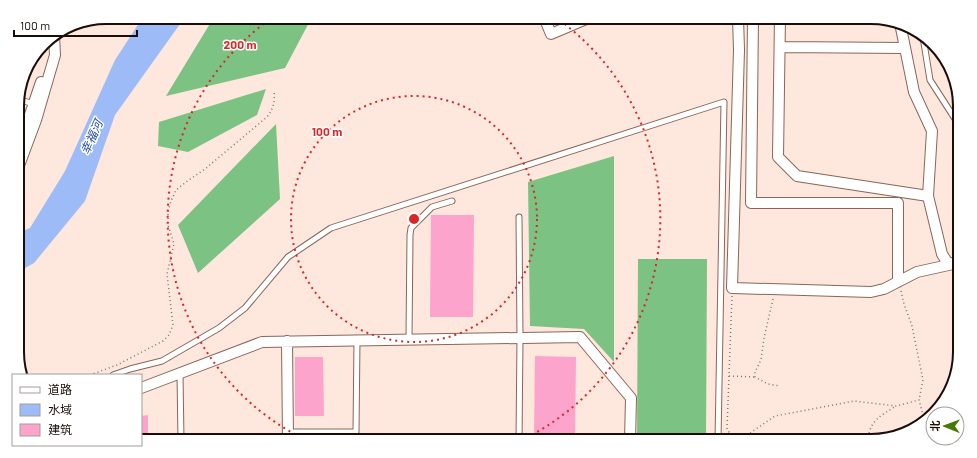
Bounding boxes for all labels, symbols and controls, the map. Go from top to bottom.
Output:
scale bar [14,12,137,38]
text: 100 m [20,18,50,32]
text: 200 m [224,37,256,51]
water label: 幸福河 [77,116,106,156]
text: 100 m [312,124,342,138]
centre of rings [407,212,421,226]
legend [12,374,142,446]
text: 道路 [48,382,72,396]
text: 水域 [48,402,72,416]
north arrow [925,406,965,446]
text: 北 [928,420,941,431]
text: 建筑 [48,422,72,436]

